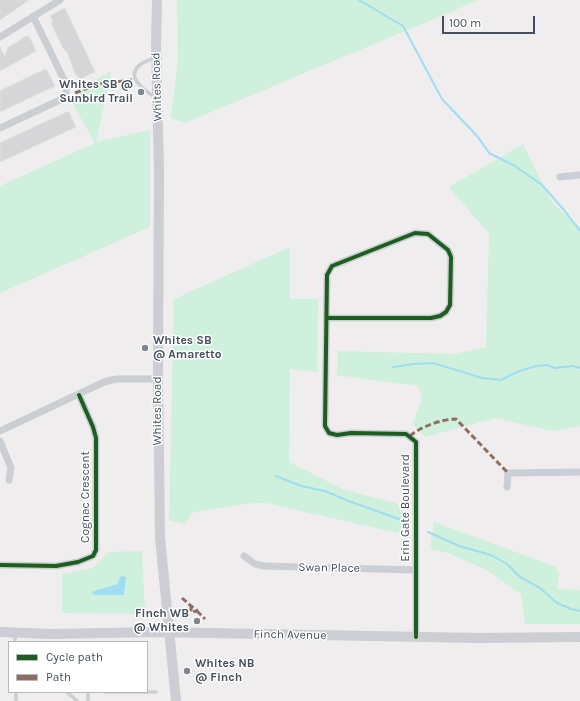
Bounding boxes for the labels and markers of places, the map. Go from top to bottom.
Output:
place label: Whites SB @ Sunbird Trail [59,78,133,106]
marker: Whites SB @ Sunbird Trail [136,87,146,97]
place label: Whites SB @ Amaretto [153,334,222,362]
marker: Whites SB @ Amaretto [140,343,150,353]
place label: Finch WB @ Whites [133,607,189,635]
marker: Finch WB @ Whites [192,616,202,626]
place label: Whites NB @ Finch [195,657,255,685]
marker: Whites NB @ Finch [182,666,192,676]

